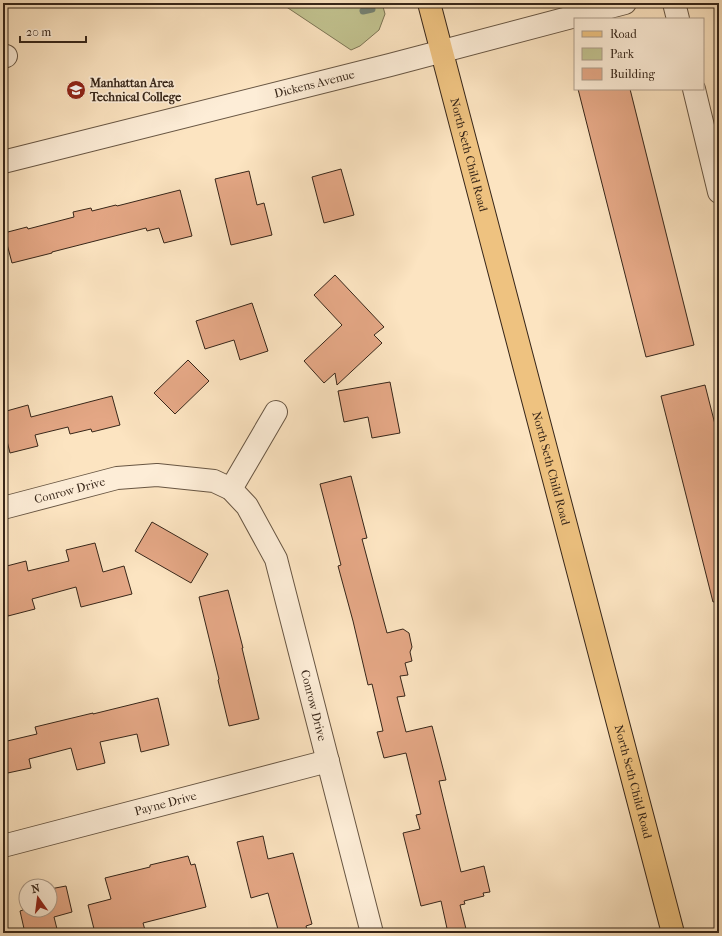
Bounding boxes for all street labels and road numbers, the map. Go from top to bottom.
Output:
street label: Dickens Avenue [273,67,356,101]
street label: North Seth Child Road [447,97,491,214]
street label: North Seth Child Road [529,410,573,527]
street label: Conrow Drive [33,474,107,506]
street label: Conrow Drive [298,668,329,742]
street label: North Seth Child Road [612,723,655,840]
street label: Payne Drive [133,789,198,818]

